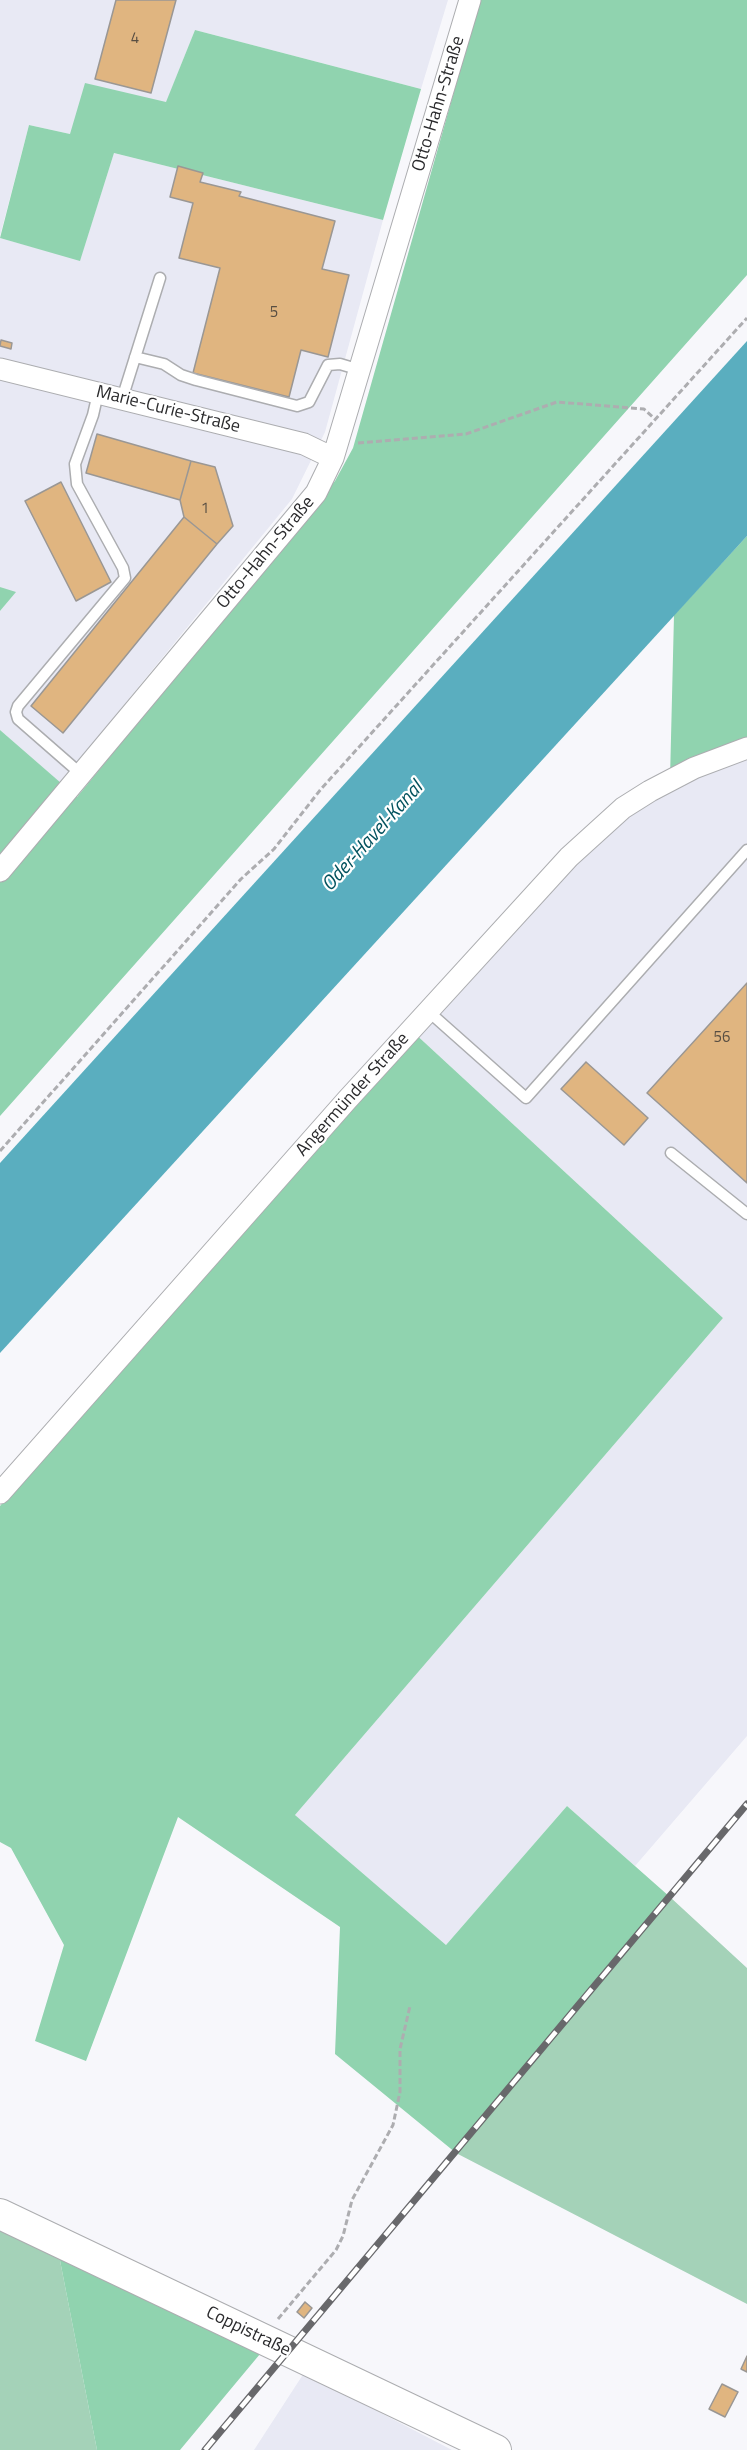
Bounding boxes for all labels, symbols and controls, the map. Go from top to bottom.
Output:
house number: 4 [131,30,139,48]
street label: Otto-Hahn-Straße [408,34,470,174]
house number: 5 [270,304,278,322]
street label: Marie-Curie-Straße [94,382,242,438]
street label: Otto-Hahn-Straße [213,492,319,614]
house number: 1 [201,500,209,518]
water label: Oder-Havel-Kanal [317,777,429,897]
street label: Angermünder Straße [292,1029,414,1161]
house number: 56 [714,1029,730,1047]
street label: Coppistraße [202,2302,294,2362]

